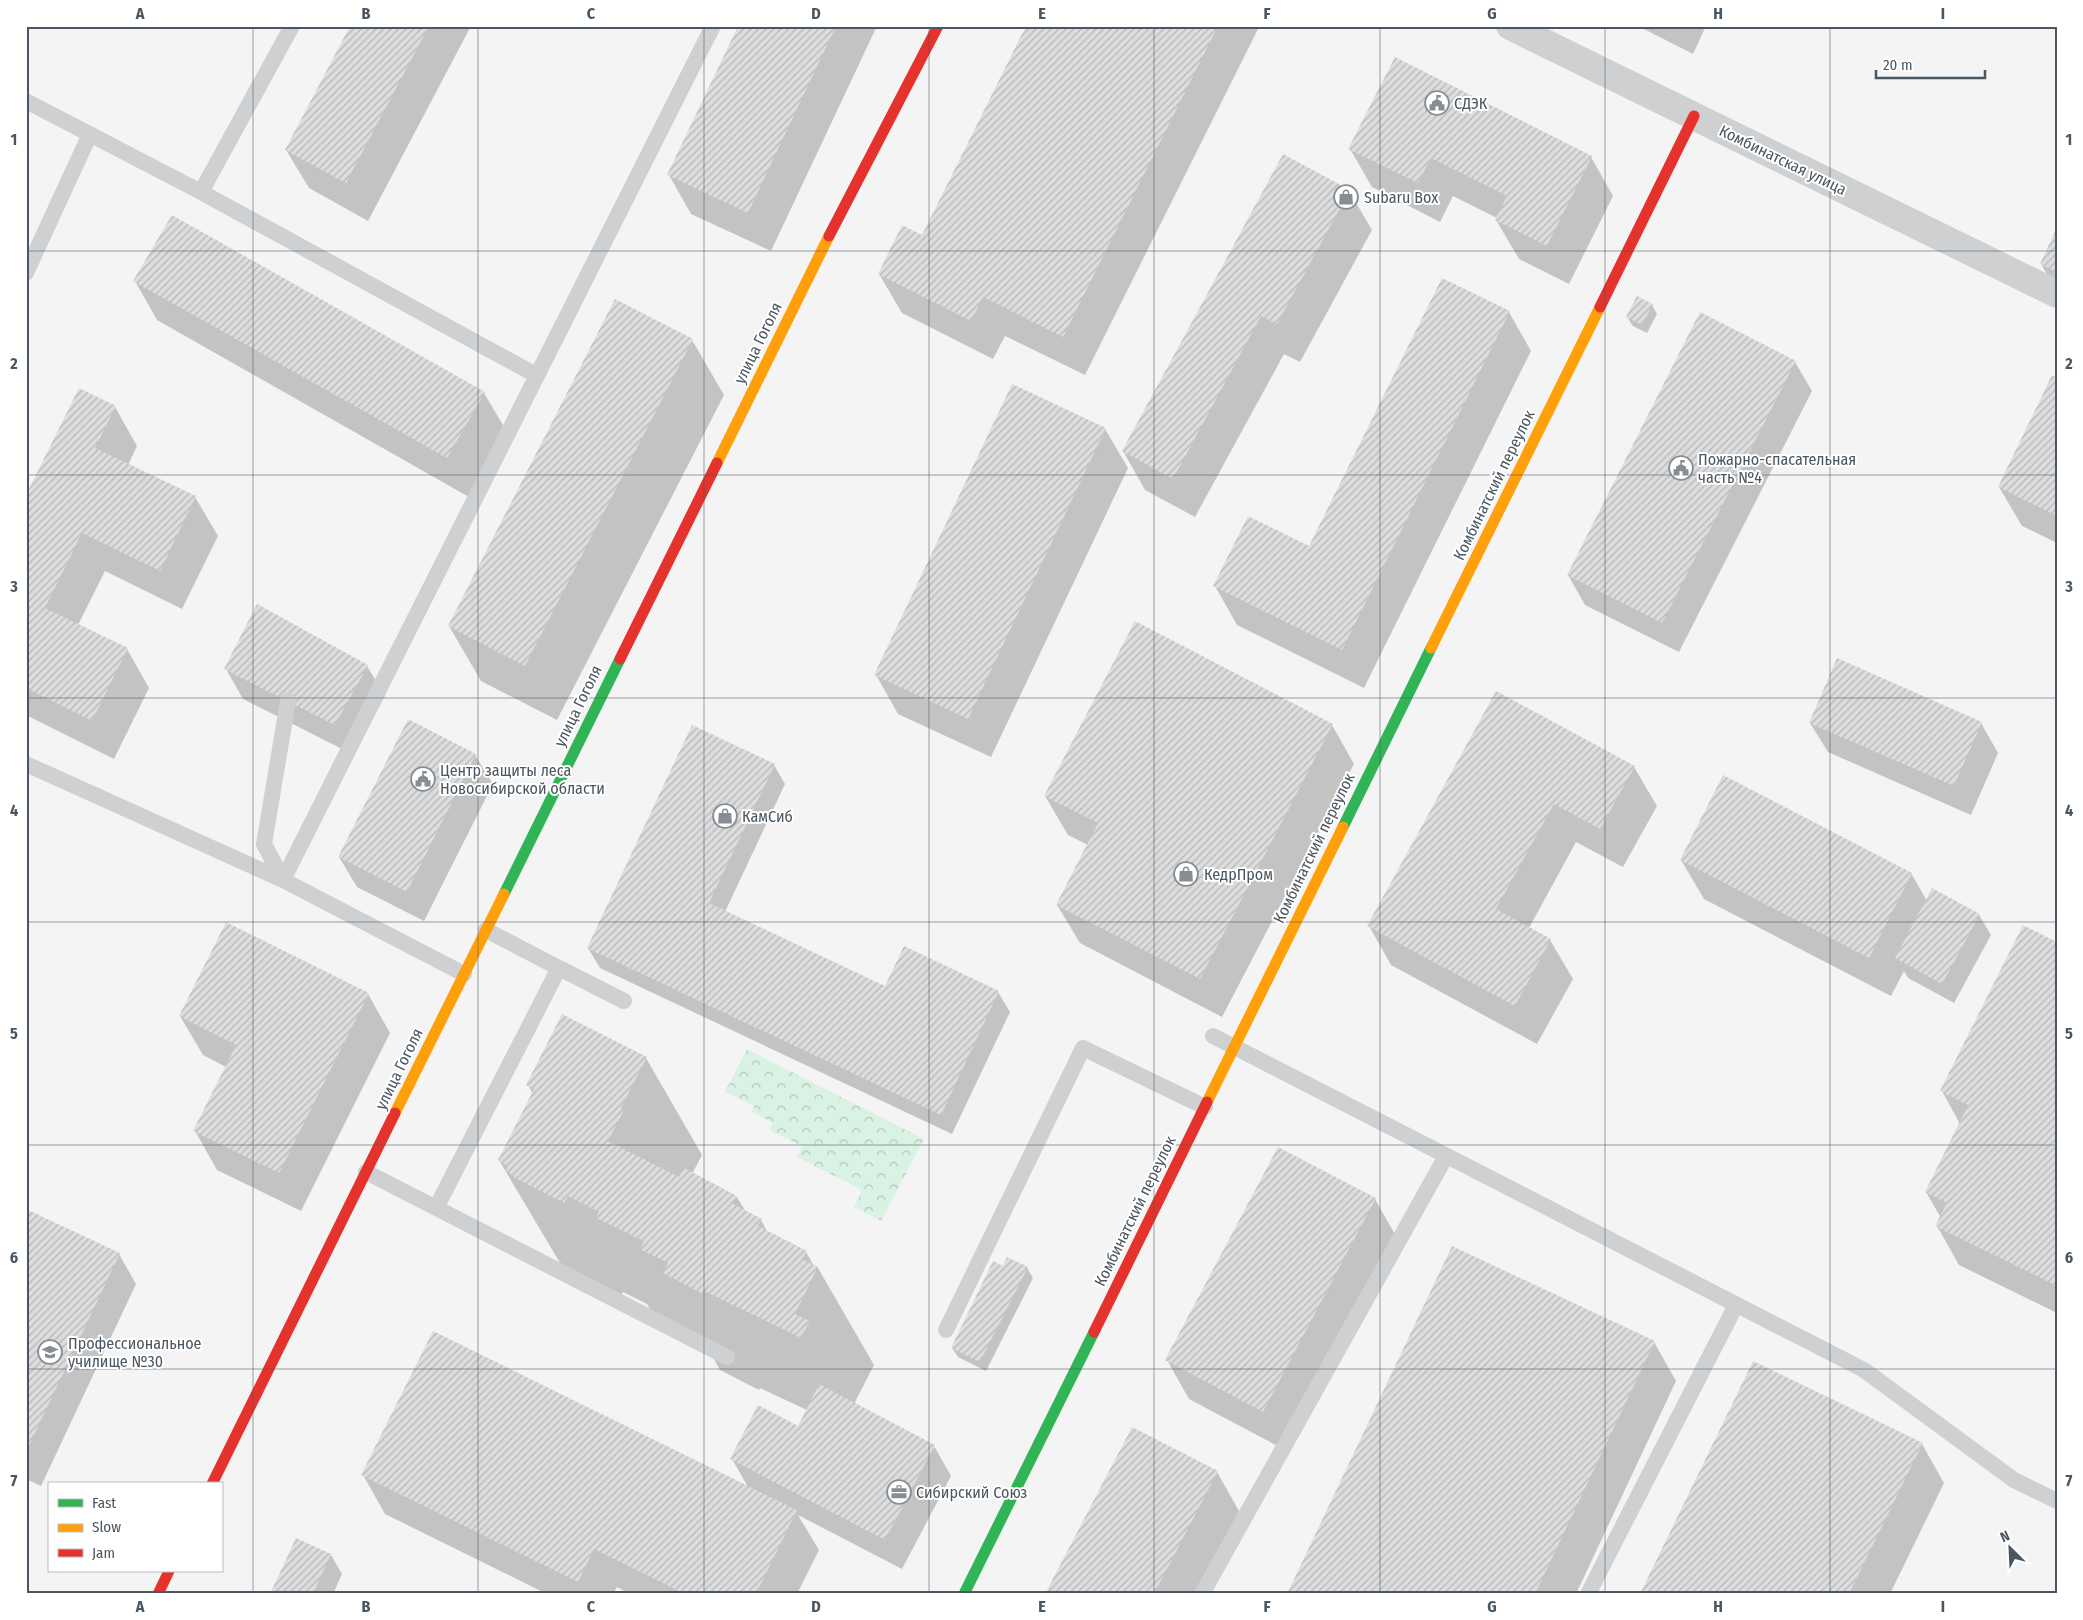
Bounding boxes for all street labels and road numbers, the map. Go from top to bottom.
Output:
street label: Комбинатская улица [1716,121,1850,199]
street label: улица Гоголя [730,299,786,387]
street label: Комбинатский переулок [1449,406,1539,563]
street label: улица Гоголя [550,662,606,750]
street label: Комбинатский переулок [1269,769,1359,926]
street label: улица Гоголя [371,1025,427,1113]
street label: Комбинатский переулок [1090,1132,1180,1289]

